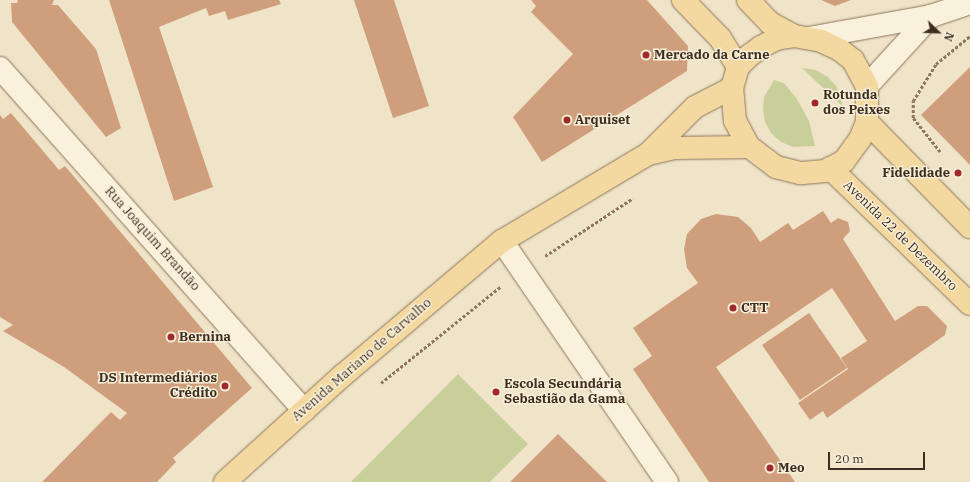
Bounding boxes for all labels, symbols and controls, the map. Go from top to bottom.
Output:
north arrow [918,12,958,52]
text: N [941,30,957,43]
place label: Mercado da Carne [654,47,770,63]
marker: Mercado da Carne [641,50,651,60]
place label: Rotunda dos Peixes [823,88,890,119]
marker: Rotunda dos Peixes [810,98,820,108]
place label: Arquiset [575,112,630,128]
marker: Arquiset [562,115,572,125]
place label: Fidelidade [882,165,950,181]
marker: Fidelidade [953,168,963,178]
street label: Avenida 22 de Dezembro [840,178,960,294]
street label: Rua Joaquim Brandão [101,184,203,294]
street label: Avenida Mariano de Carvalho [289,295,435,425]
place label: CTT [741,300,768,316]
marker: CTT [728,303,738,313]
place label: Bernina [179,329,231,345]
marker: Bernina [166,332,176,342]
place label: DS Intermediários Crédito [99,371,217,402]
place label: Escola Secundária Sebastião da Gama [504,377,625,408]
marker: DS Intermediários Crédito [220,381,230,391]
marker: Escola Secundária Sebastião da Gama [491,387,501,397]
scale bar [830,444,927,470]
text: 20 m [835,451,864,466]
place label: Meo [778,460,805,476]
marker: Meo [765,463,775,473]

